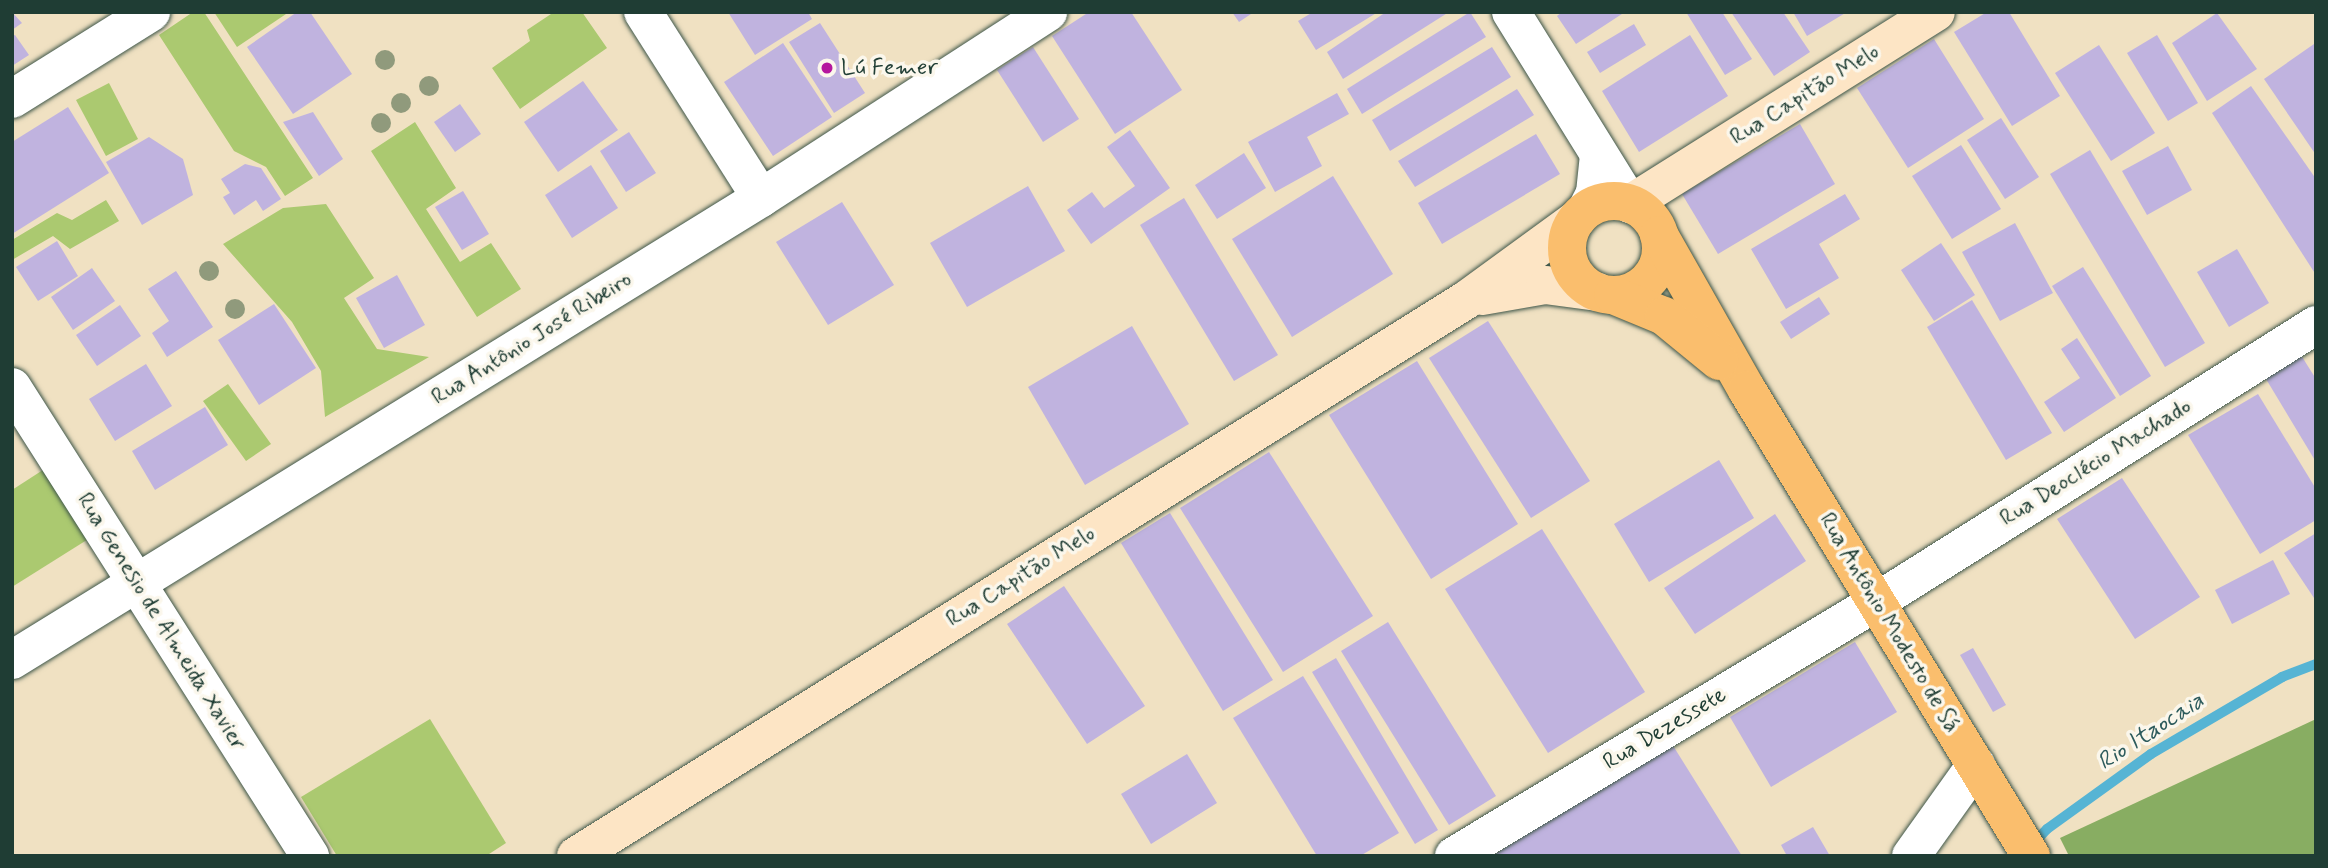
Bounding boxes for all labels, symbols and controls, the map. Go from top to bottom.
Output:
street label: Rua Capitão Melo [1726,38,1884,152]
place label: Lú Femer [841,54,938,82]
marker: Lú Femer [819,60,835,76]
street label: Rua Antônio José Ribeiro [426,266,638,412]
street label: Rua Deoclécio Machado [1996,393,2196,533]
street label: Rua Genesio de Almeida Xavier [70,487,252,757]
street label: Rua Antônio Modesto de Sá [1812,507,1966,739]
street label: Rua Capitão Melo [942,520,1100,634]
street label: Rua Dezessete [1598,681,1732,777]
water label: Rio Itaocaia [2090,686,2212,778]

